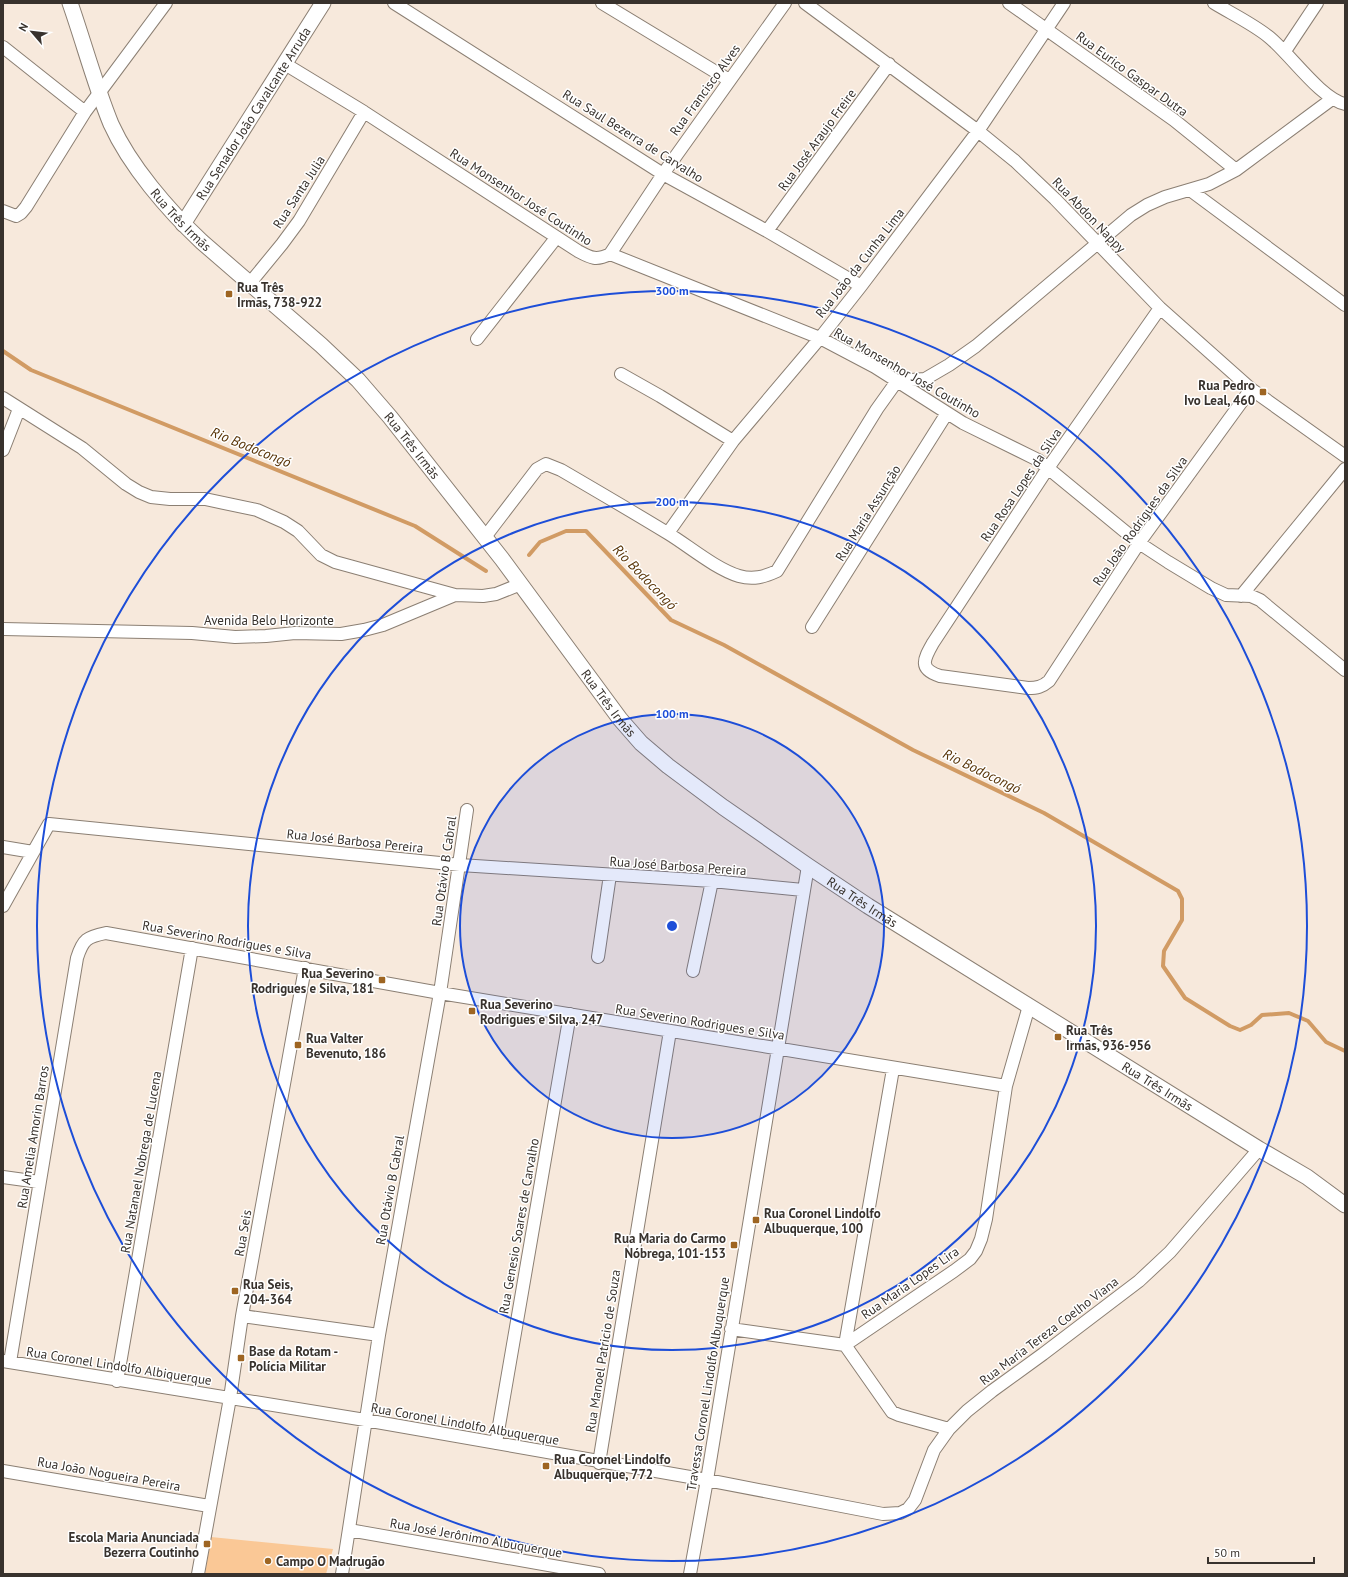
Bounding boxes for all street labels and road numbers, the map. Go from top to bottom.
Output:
street label: Rua Senador João Cavalcante Arruda [192,24,314,203]
street label: Rua Eurico Gaspar Dutra [1073,28,1191,120]
street label: Rua Francisco Alves [666,41,744,139]
street label: Rua Saul Bezerra de Carvalho [559,86,707,186]
street label: Rua José Araujo Freire [774,86,860,194]
street label: Rua Monsenhor José Coutinho [447,145,595,249]
street label: Rua Santa Julia [269,152,329,232]
street label: Rua Abdon Nappy [1049,174,1129,256]
street label: Rua Três Irmãs [147,185,215,255]
street label: Rua João da Cunha Lima [812,205,908,321]
street label: Rua Monsenhor José Coutinho [831,324,983,422]
street label: Rua Três Irmãs [381,408,444,482]
street label: Rua Rosa Lopes da Silva [977,425,1065,545]
street label: Rua João Rodrigues da Silva [1089,453,1191,589]
street label: Rua Maria Assunção [831,462,905,564]
street label: Avenida Belo Horizonte [204,612,334,629]
street label: Rua Três Irmãs [578,666,640,740]
street label: Rua Otávio B Cabral [428,815,460,927]
street label: Rua José Barbosa Pereira [286,825,424,857]
street label: Rua José Barbosa Pereira [609,853,747,879]
street label: Rua Três Irmãs [824,873,901,931]
street label: Rua Severino Rodrigues e Silva [141,917,313,963]
street label: Rua Severino Rodrigues e Silva [614,1000,786,1044]
street label: Rua Três Irmãs [1119,1057,1196,1114]
street label: Rua Amelia Amorin Barros [13,1064,53,1210]
street label: Rua Natanael Nobrega de Lucena [117,1070,165,1254]
street label: Rua Otávio B Cabral [372,1134,408,1246]
street label: Rua Genesio Soares de Carvalho [495,1137,543,1315]
street label: Rua Seis [231,1208,255,1258]
street label: Rua Maria Lopes Lira [858,1243,962,1323]
street label: Rua Manoel Patricio de Souza [582,1268,624,1434]
street label: Rua Maria Tereza Coelho Viana [976,1273,1122,1389]
street label: Travessa Coronel Lindolfo Albuquerque [683,1276,733,1492]
street label: Rua Coronel Lindolfo Albiquerque [25,1343,213,1389]
street label: Rua Coronel Lindolfo Albuquerque [369,1399,561,1449]
street label: Rua João Nogueira Pereira [36,1453,182,1495]
street label: Rua José Jerônimo Albuquerque [388,1514,564,1562]

